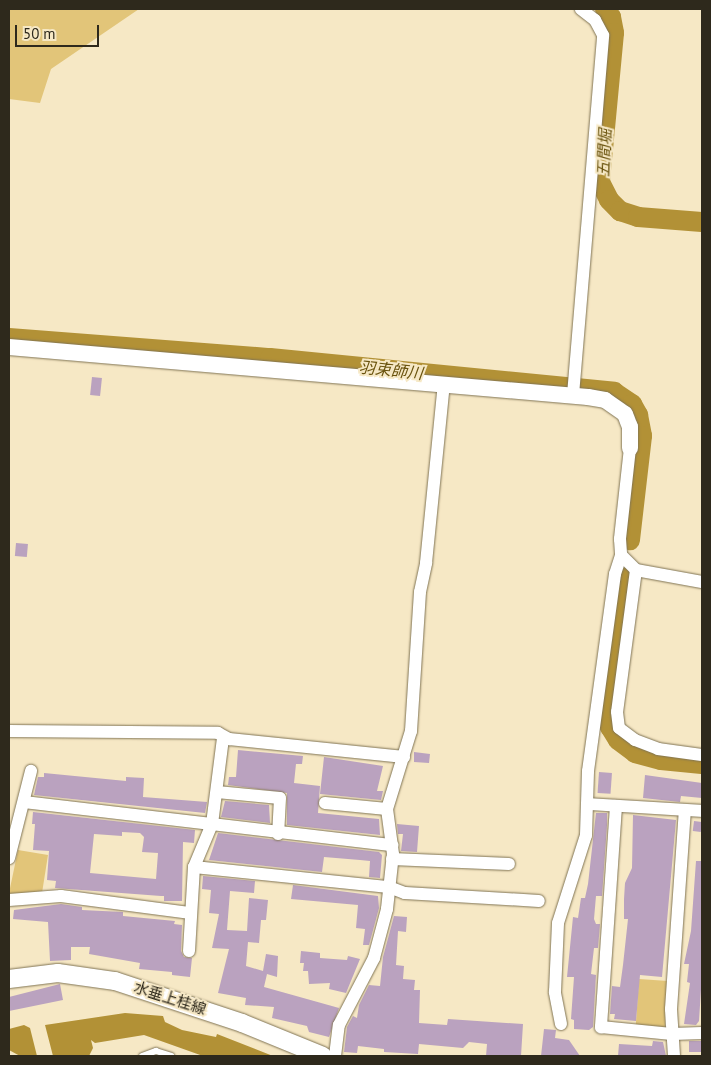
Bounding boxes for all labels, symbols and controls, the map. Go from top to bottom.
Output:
scale bar [18,15,101,47]
text: 50 m [23,24,56,43]
water label: 五間堀 [593,129,615,177]
water label: 羽束師川 [358,357,424,383]
street label: 水垂上桂線 [132,978,208,1018]

